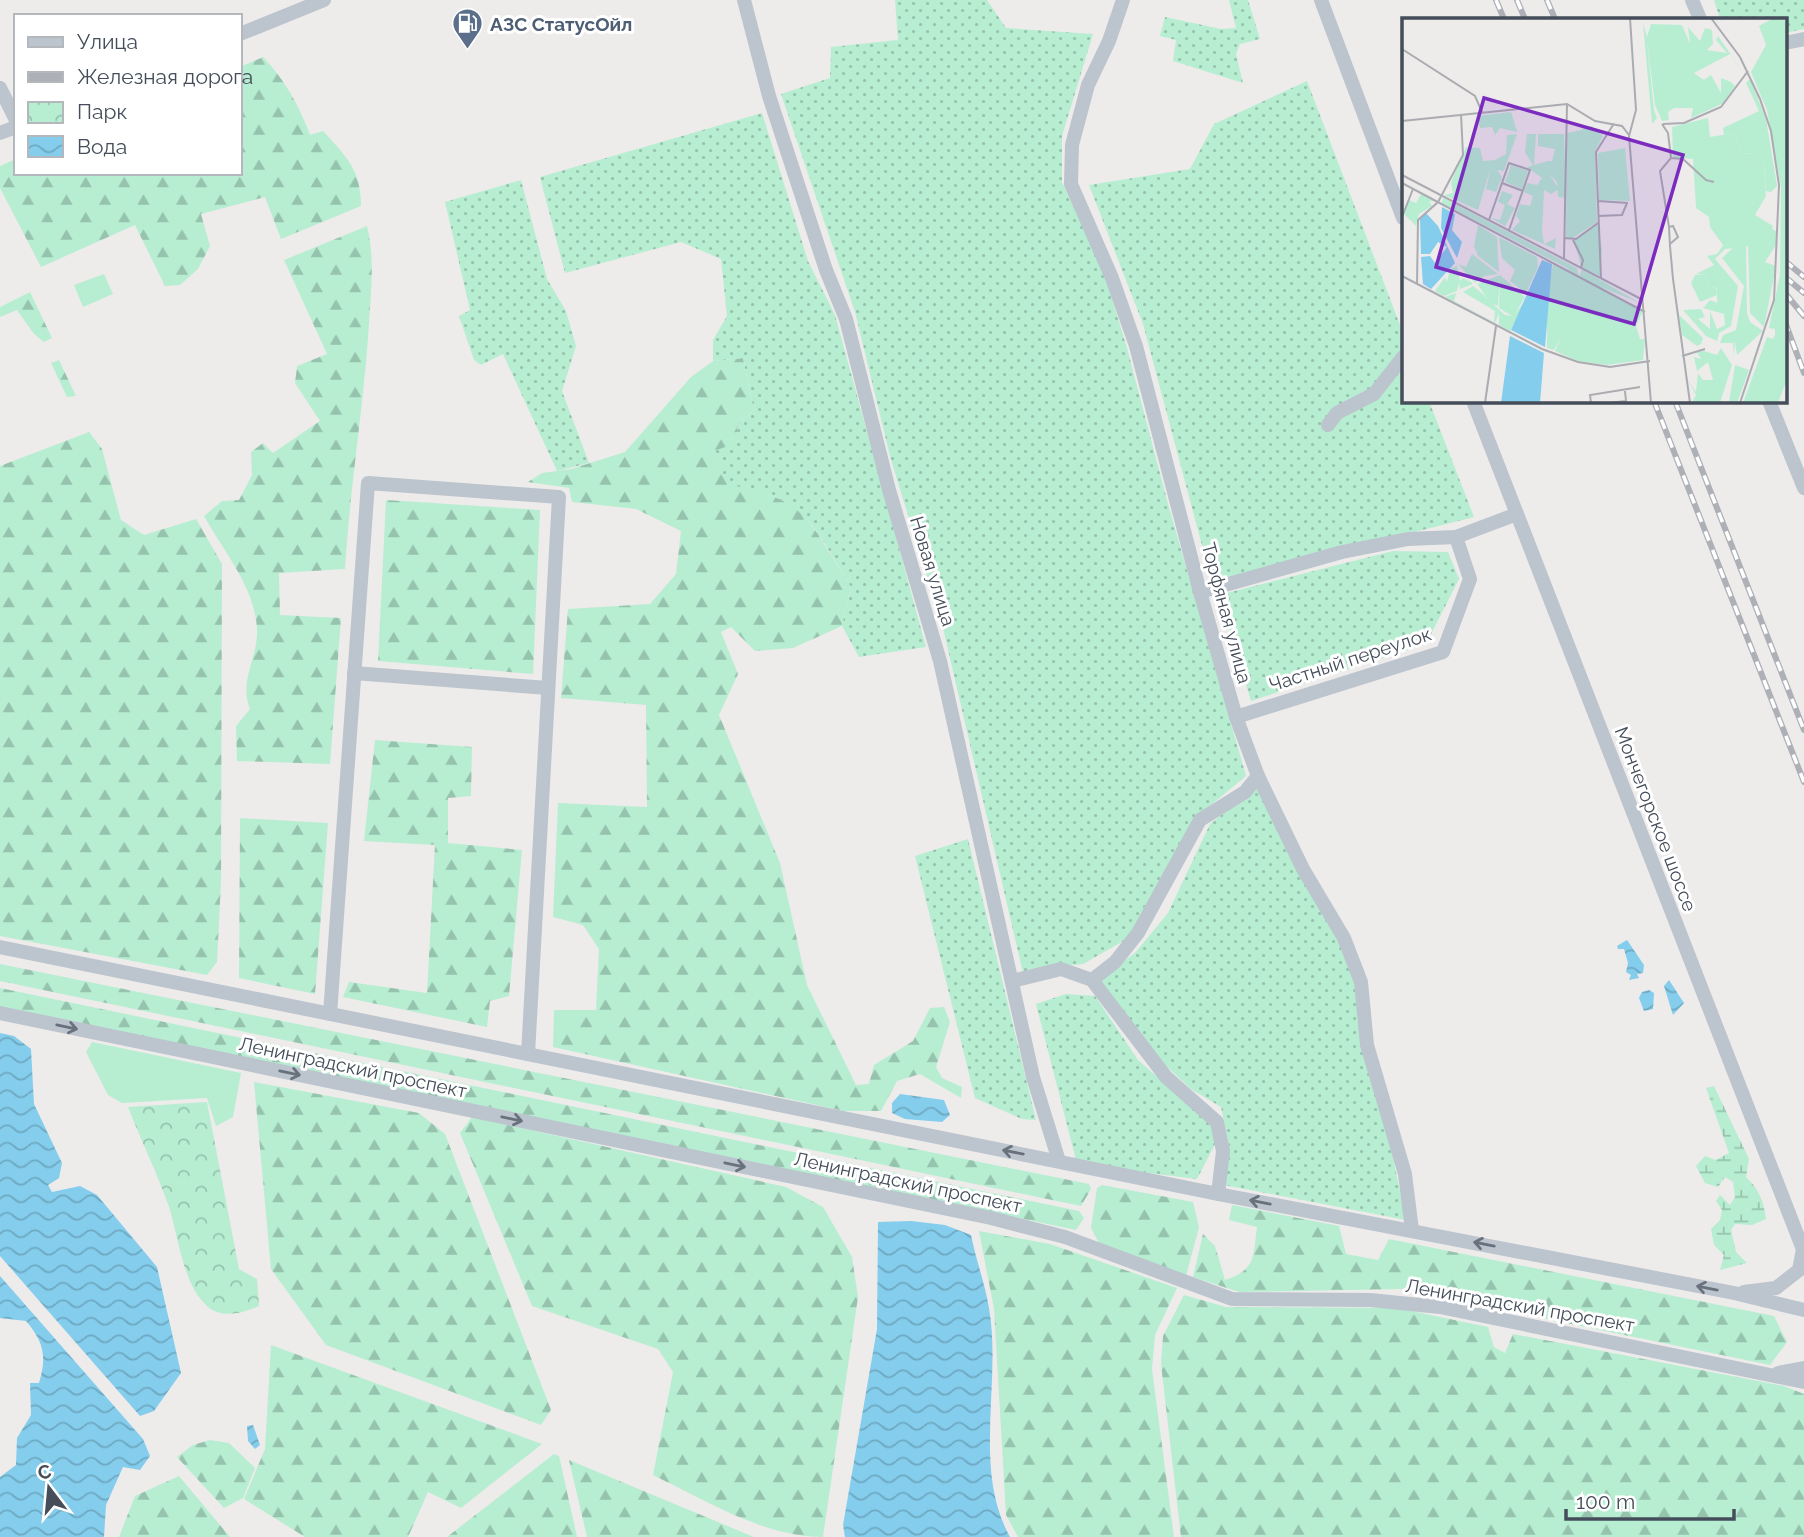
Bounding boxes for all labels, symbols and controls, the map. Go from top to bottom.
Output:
fuel station icon: АЗС СтатусОйл [450,7,484,51]
place label: АЗС СтатусОйл [490,13,632,35]
legend [14,14,242,175]
inset map [1402,18,1786,402]
text: Улица [77,29,138,54]
text: Железная дорога [77,64,253,89]
text: Парк [77,99,127,124]
text: Вода [77,134,127,159]
street label: Новая улица [906,513,960,629]
street label: Торфяная улица [1198,540,1256,686]
street label: Частный переулок [1266,622,1434,696]
street label: Мончегорское шоссе [1611,724,1701,914]
one-way arrow [55,1021,78,1035]
street label: Ленинградский проспект [237,1032,469,1102]
one-way arrow [278,1067,301,1081]
one-way arrow [500,1113,523,1127]
one-way arrow [1002,1145,1025,1158]
street label: Ленинградский проспект [792,1147,1024,1217]
one-way arrow [723,1159,746,1173]
one-way arrow [1249,1195,1272,1208]
one-way arrow [1473,1237,1496,1250]
street label: Ленинградский проспект [1404,1274,1636,1336]
one-way arrow [1696,1280,1719,1294]
north arrow [14,1453,84,1523]
text: С [35,1459,54,1484]
scale bar [1566,1478,1734,1522]
text: 100 m [1576,1489,1635,1514]

